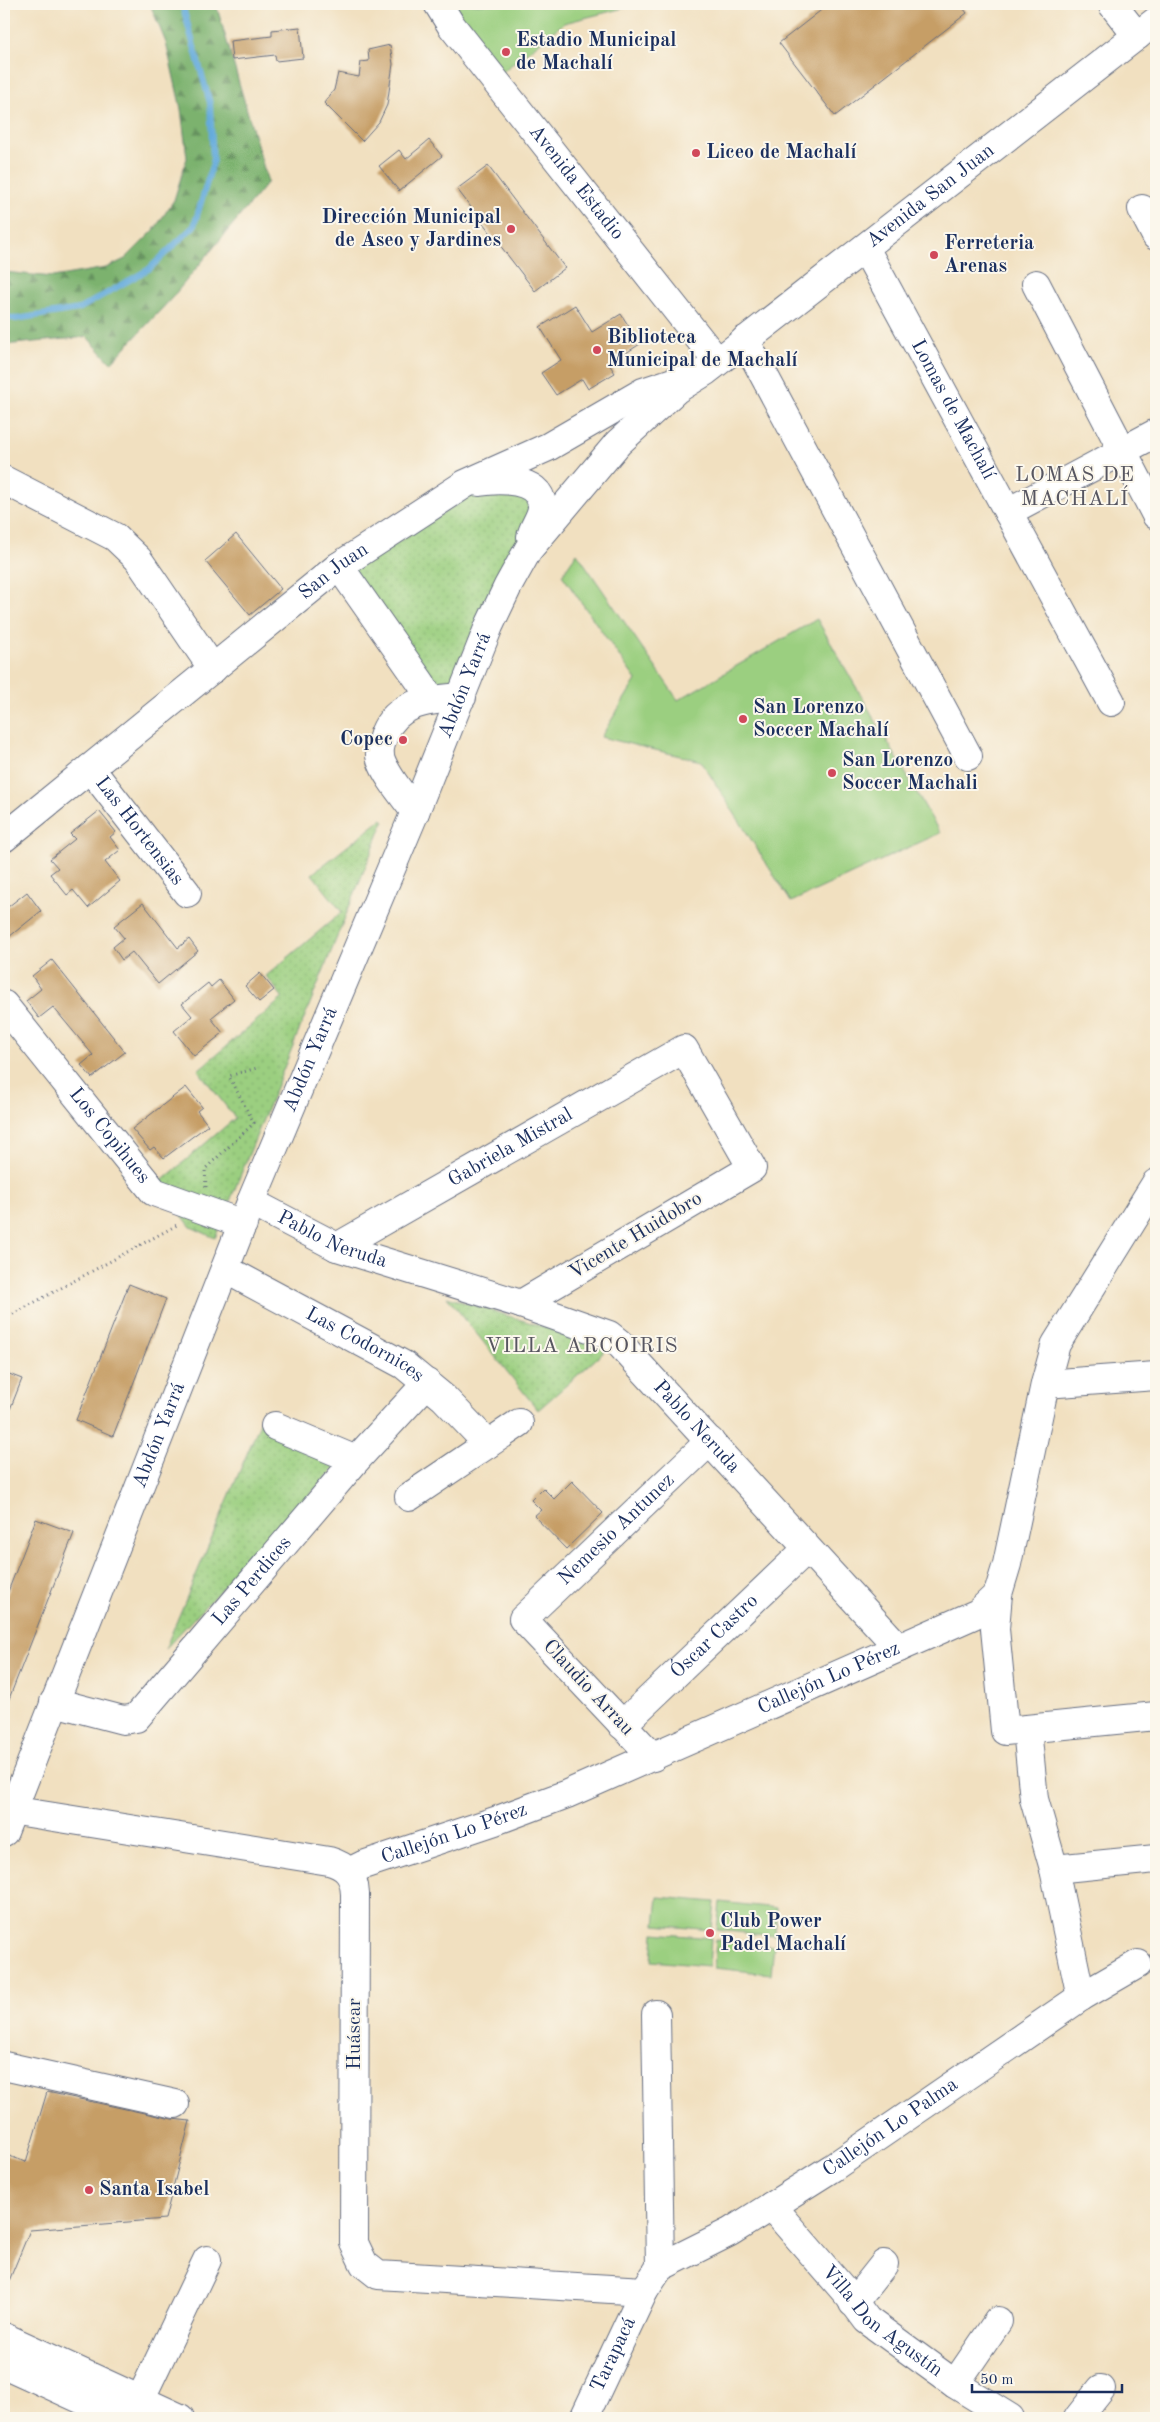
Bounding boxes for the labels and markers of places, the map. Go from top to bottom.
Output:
place label: Estadio Municipal de Machalí [516,31,677,74]
marker: Estadio Municipal de Machalí [500,46,512,58]
place label: Liceo de Machalí [706,143,856,163]
marker: Liceo de Machalí [690,147,702,159]
place label: Dirección Municipal de Aseo y Jardines [321,208,501,251]
marker: Dirección Municipal de Aseo y Jardines [505,223,517,235]
place label: Ferreteria Arenas [944,234,1034,277]
marker: Ferreteria Arenas [928,249,940,261]
place label: Biblioteca Municipal de Machalí [607,328,798,371]
marker: Biblioteca Municipal de Machalí [591,344,603,356]
place label: San Lorenzo Soccer Machalí [753,698,889,741]
marker: San Lorenzo Soccer Machalí [737,713,749,725]
place label: Copec [340,730,393,750]
marker: Copec [397,734,409,746]
place label: San Lorenzo Soccer Machali [842,751,978,794]
marker: San Lorenzo Soccer Machali [826,767,838,779]
place label: Club Power Padel Machalí [720,1912,846,1955]
marker: Club Power Padel Machalí [704,1927,716,1939]
place label: Santa Isabel [99,2180,209,2200]
marker: Santa Isabel [83,2184,95,2196]

